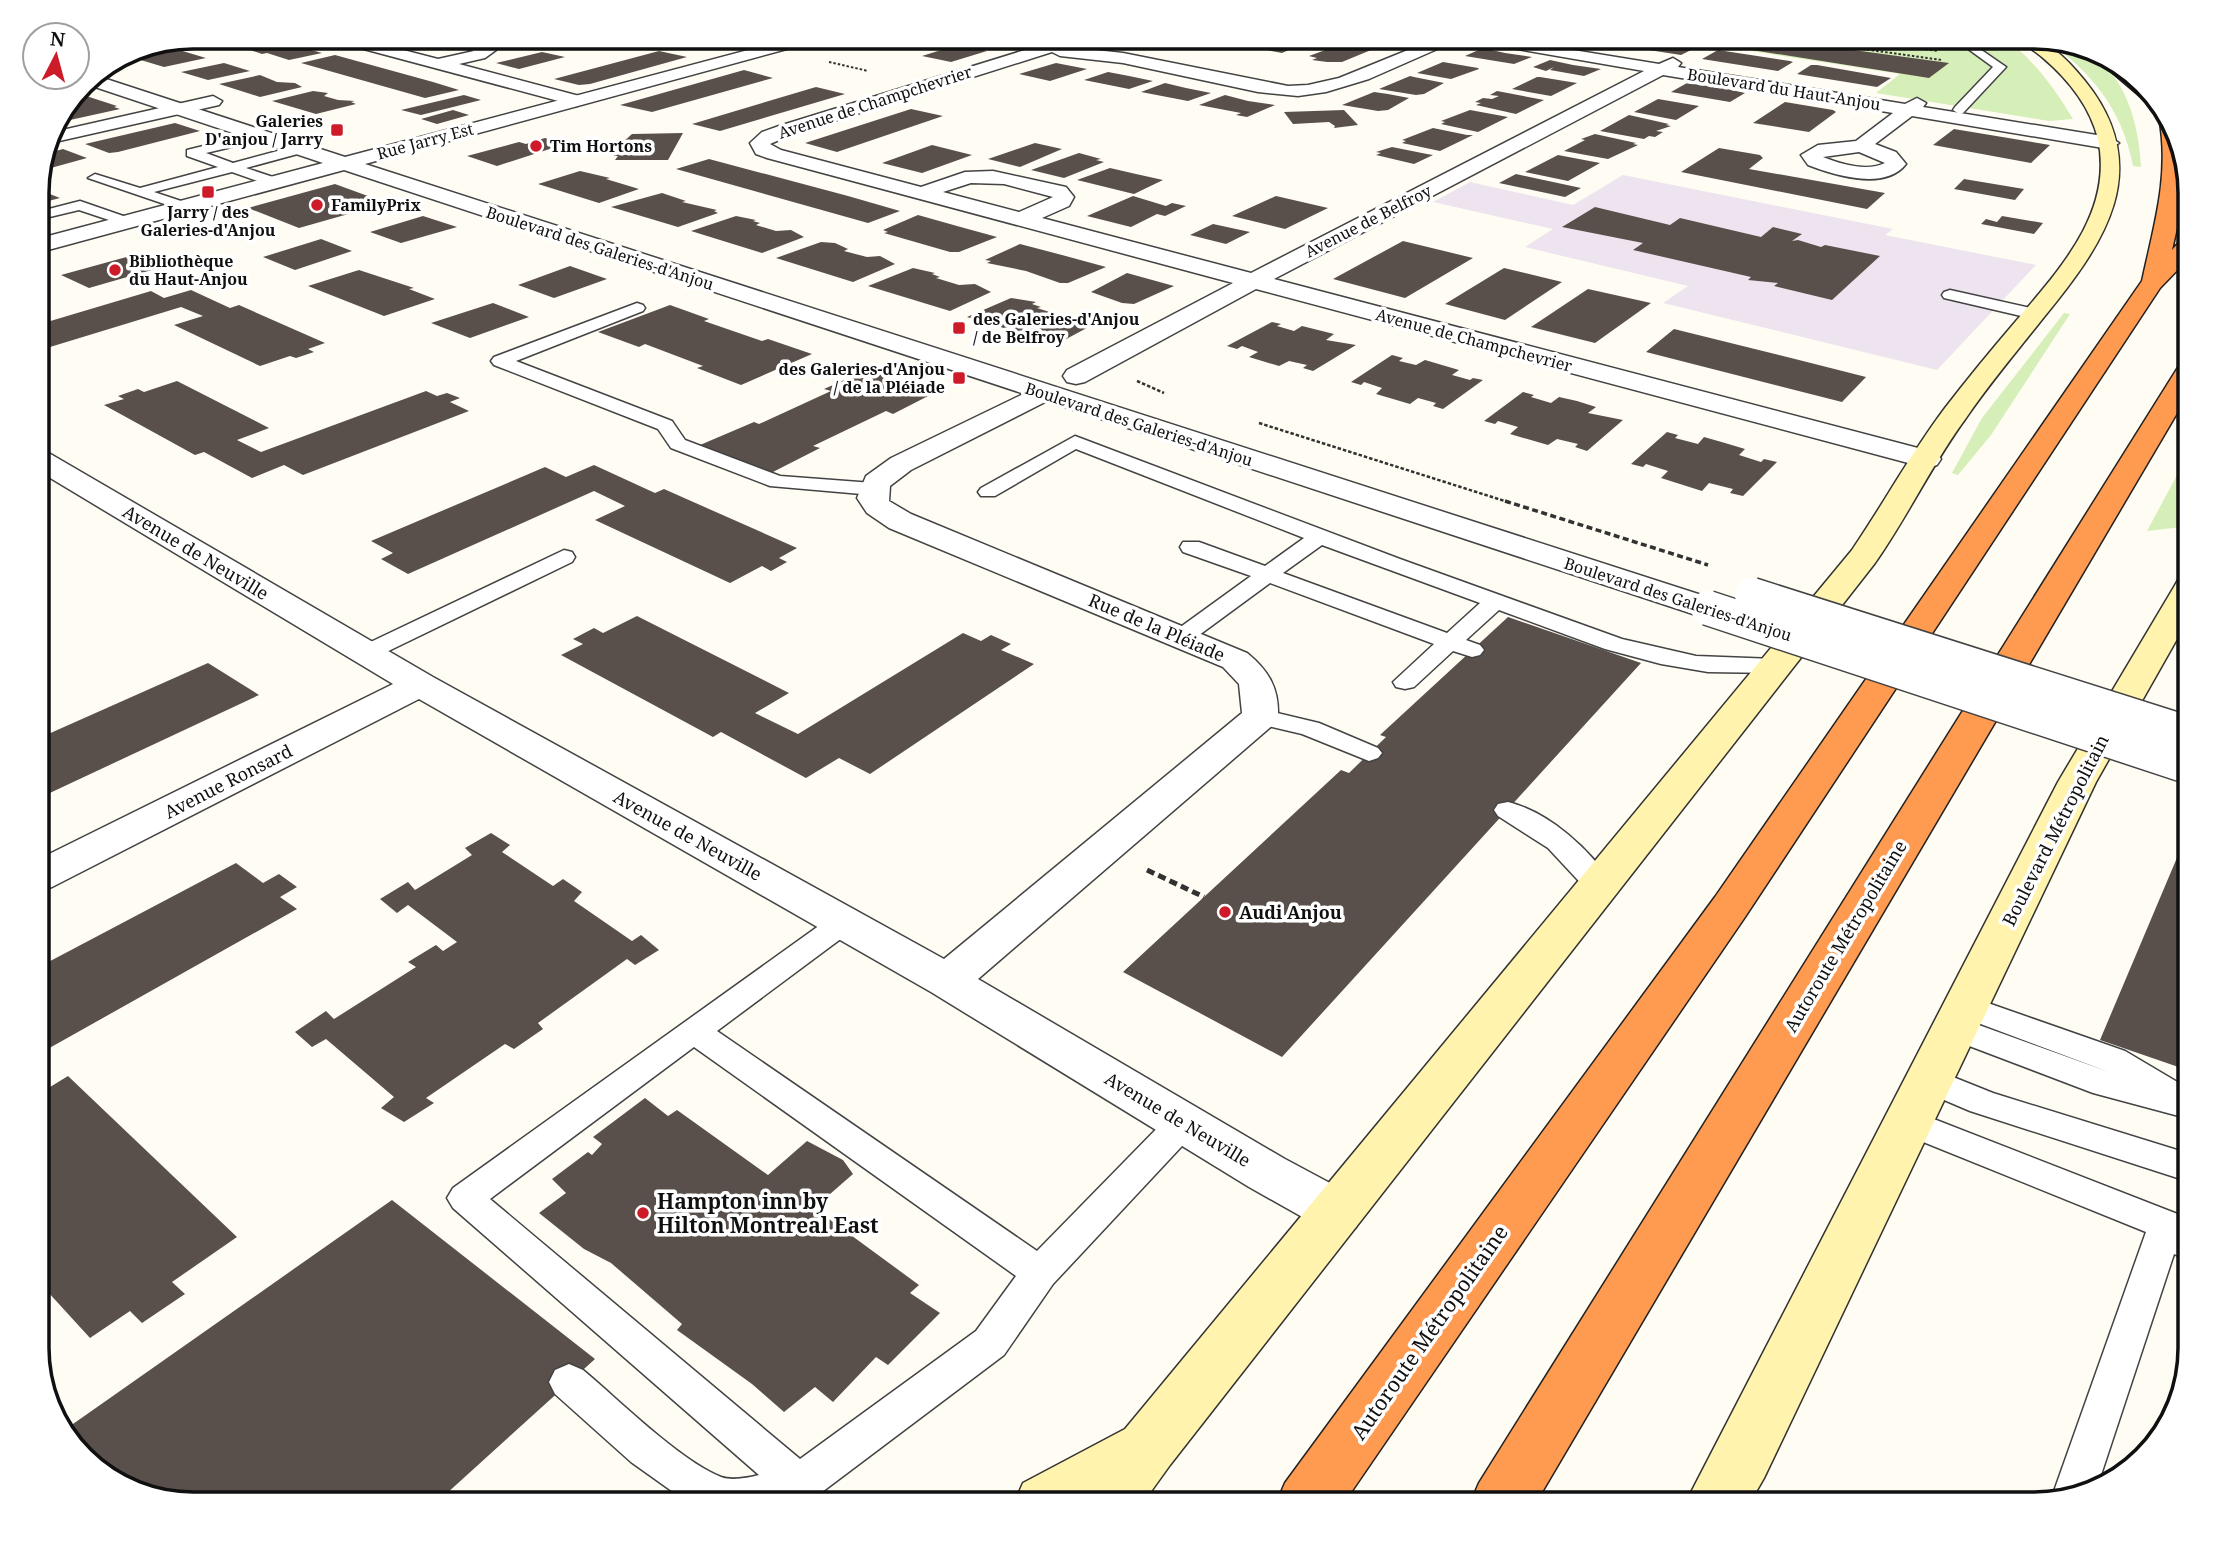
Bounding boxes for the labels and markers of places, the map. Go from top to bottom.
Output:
place label: Galeries D'anjou / Jarry [205,110,324,150]
marker: Galeries D'anjou / Jarry [329,122,345,138]
place label: Tim Hortons [550,135,652,157]
marker: Tim Hortons [528,138,544,154]
marker: Jarry / des Galeries-d'Anjou [200,184,216,200]
place label: FamilyPrix [331,194,421,216]
marker: FamilyPrix [309,197,325,213]
place label: Jarry / des Galeries-d'Anjou [141,201,276,241]
place label: Bibliothèque du Haut-Anjou [129,250,248,290]
marker: Bibliothèque du Haut-Anjou [107,262,123,278]
place label: des Galeries-d'Anjou / de Belfroy [973,308,1140,348]
marker: des Galeries-d'Anjou / de Belfroy [951,320,967,336]
place label: des Galeries-d'Anjou / de la Pléiade [779,358,945,398]
marker: des Galeries-d'Anjou / de la Pléiade [951,370,967,386]
place label: Audi Anjou [1239,900,1342,924]
marker: Audi Anjou [1217,904,1233,920]
place label: Hampton inn by Hilton Montreal East [657,1187,879,1239]
marker: Hampton inn by Hilton Montreal East [635,1205,651,1221]

